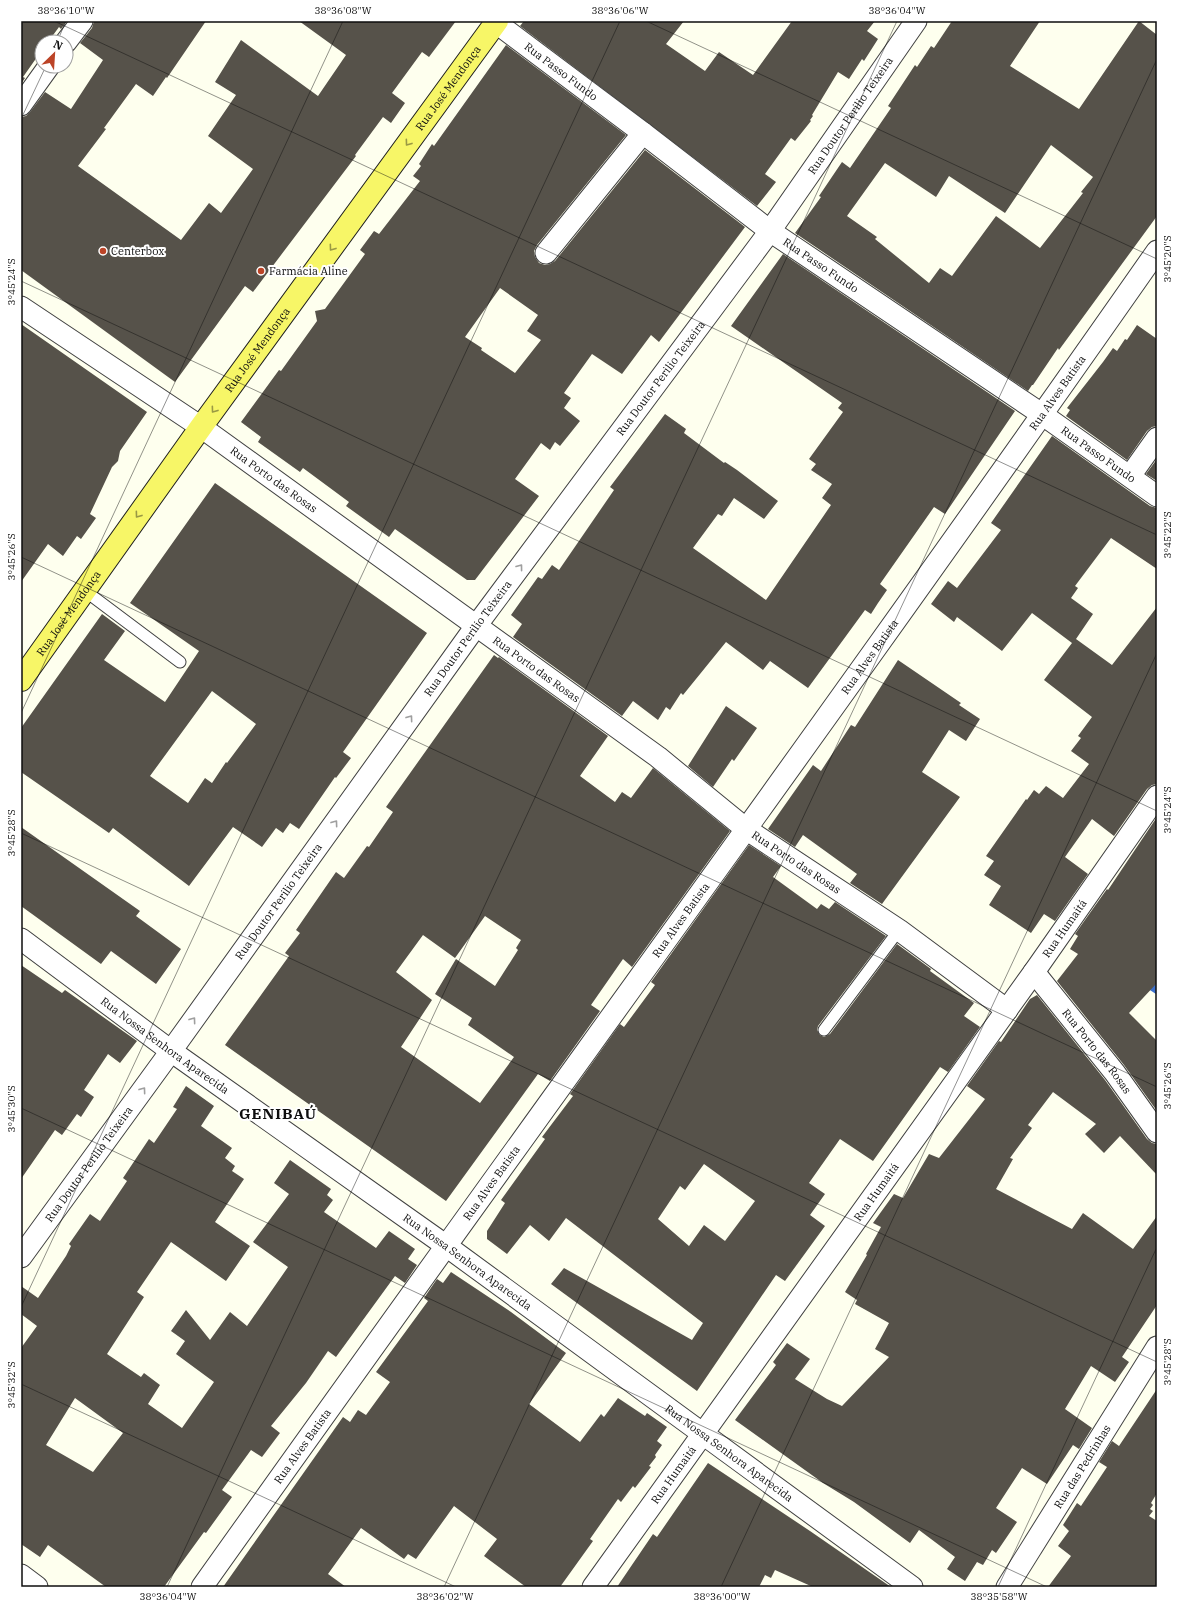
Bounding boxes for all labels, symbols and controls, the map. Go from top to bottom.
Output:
text: 38°36'10"W [37,4,95,17]
text: 38°36'08"W [314,4,372,17]
text: 38°36'06"W [591,4,649,17]
text: 38°36'04"W [868,4,926,17]
north arrow [34,34,74,74]
text: N [51,37,65,53]
street label: Rua Passo Fundo [522,39,601,104]
street label: Rua José Mendonça [412,43,484,133]
street label: Rua Doutor Perilio Teixeira [805,54,896,177]
one-way arrow [405,139,413,146]
street label: Rua Passo Fundo [780,235,861,296]
text: 3°45'20"S [1161,235,1174,283]
place label: Centerbox [111,244,164,258]
one-way arrow [329,244,336,251]
marker: Centerbox [98,246,108,256]
text: 3°45'24"S [5,258,18,306]
place label: Farmácia Aline [269,264,348,278]
marker: Farmácia Aline [256,266,266,276]
street label: Rua José Mendonça [222,305,293,395]
street label: Rua Doutor Perilio Teixeira [613,318,708,438]
street label: Rua Alves Batista [1026,352,1089,433]
one-way arrow [212,405,219,412]
street label: Rua Passo Fundo [1058,423,1138,486]
street label: Rua Porto das Rosas [227,443,320,516]
one-way arrow [136,511,143,518]
text: 3°45'22"S [1161,511,1174,559]
text: 3°45'26"S [5,533,18,581]
one-way arrow [515,565,522,572]
street label: Rua José Mendonça [33,568,104,659]
street label: Rua Doutor Perilio Teixeira [421,578,514,699]
street label: Rua Alves Batista [838,617,901,697]
street label: Rua Porto das Rosas [490,633,583,705]
one-way arrow [406,715,413,722]
text: 3°45'24"S [1161,786,1174,834]
text: 3°45'28"S [5,809,18,857]
one-way arrow [330,821,337,828]
street label: Rua Porto das Rosas [749,828,844,897]
street label: Rua Doutor Perilio Teixeira [232,840,325,962]
street label: Rua Alves Batista [649,880,712,960]
street label: Rua Humaitá [1039,896,1090,960]
street label: Rua Nossa Senhora Aparecida [98,994,232,1097]
street label: Rua Porto das Rosas [1059,1006,1134,1096]
one-way arrow [189,1017,196,1024]
text: 3°45'26"S [1161,1062,1174,1110]
text: 3°45'30"S [5,1085,18,1133]
one-way arrow [138,1087,145,1094]
street label: Rua Doutor Perilio Teixeira [42,1103,136,1225]
district label: GENIBAÚ [239,1104,317,1123]
street label: Rua Alves Batista [460,1143,523,1223]
street label: Rua Humaitá [851,1160,902,1224]
street label: Rua Nossa Senhora Aparecida [400,1211,535,1313]
text: 3°45'28"S [1161,1338,1174,1386]
text: 3°45'32"S [5,1361,18,1409]
street label: Rua Nossa Senhora Aparecida [662,1401,796,1505]
street label: Rua Alves Batista [271,1406,334,1486]
street label: Rua das Pedrinhas [1051,1422,1114,1511]
street label: Rua Humaitá [648,1443,699,1507]
text: 38°36'04"W [139,1590,197,1603]
text: 38°36'02"W [416,1590,474,1603]
text: 38°36'00"W [693,1590,751,1603]
text: 38°35'58"W [970,1590,1028,1603]

